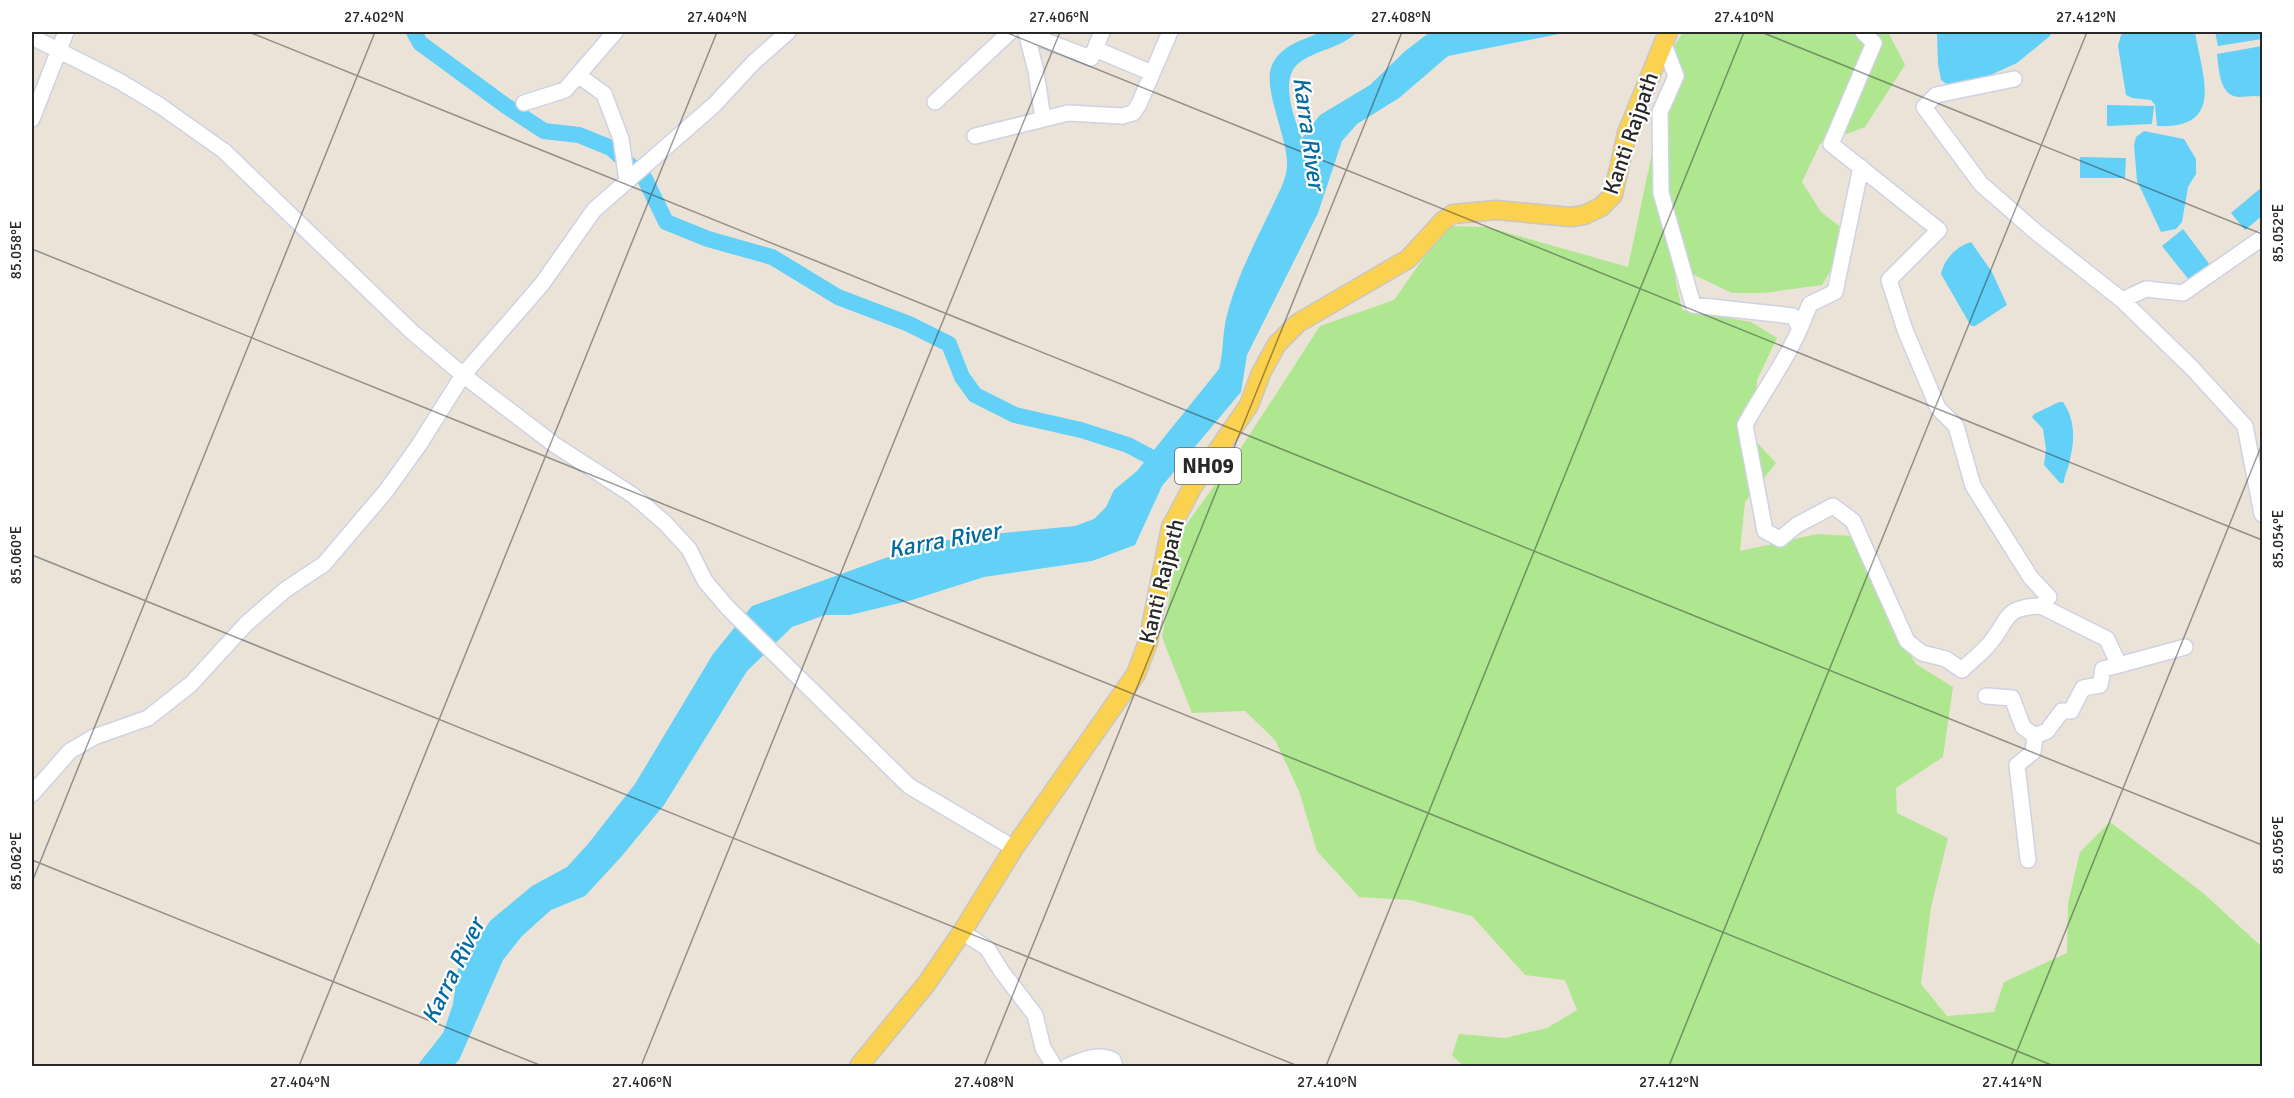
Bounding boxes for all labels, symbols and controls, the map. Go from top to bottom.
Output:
text: 27.402°N [344,8,404,26]
text: 27.404°N [687,8,747,26]
text: 27.406°N [1029,8,1089,26]
text: 27.408°N [1371,8,1431,26]
text: 27.410°N [1714,8,1774,26]
text: 27.412°N [2056,8,2116,26]
street label: Kanti Rajpath [1597,68,1664,198]
water label: Karra River [1286,75,1332,194]
text: 85.052°E [2269,204,2287,262]
text: 85.058°E [7,221,25,279]
road number: NH09 [1175,448,1241,484]
text: 85.054°E [2269,510,2287,568]
water label: Karra River [885,515,1006,565]
street label: Kanti Rajpath [1133,516,1190,646]
text: 85.060°E [7,526,25,584]
text: 85.056°E [2269,816,2287,874]
text: 85.062°E [7,832,25,890]
water label: Karra River [415,911,493,1029]
text: 27.404°N [270,1073,330,1091]
text: 27.406°N [612,1073,672,1091]
text: 27.408°N [954,1073,1014,1091]
text: 27.410°N [1297,1073,1357,1091]
text: 27.412°N [1639,1073,1699,1091]
text: 27.414°N [1982,1073,2042,1091]

